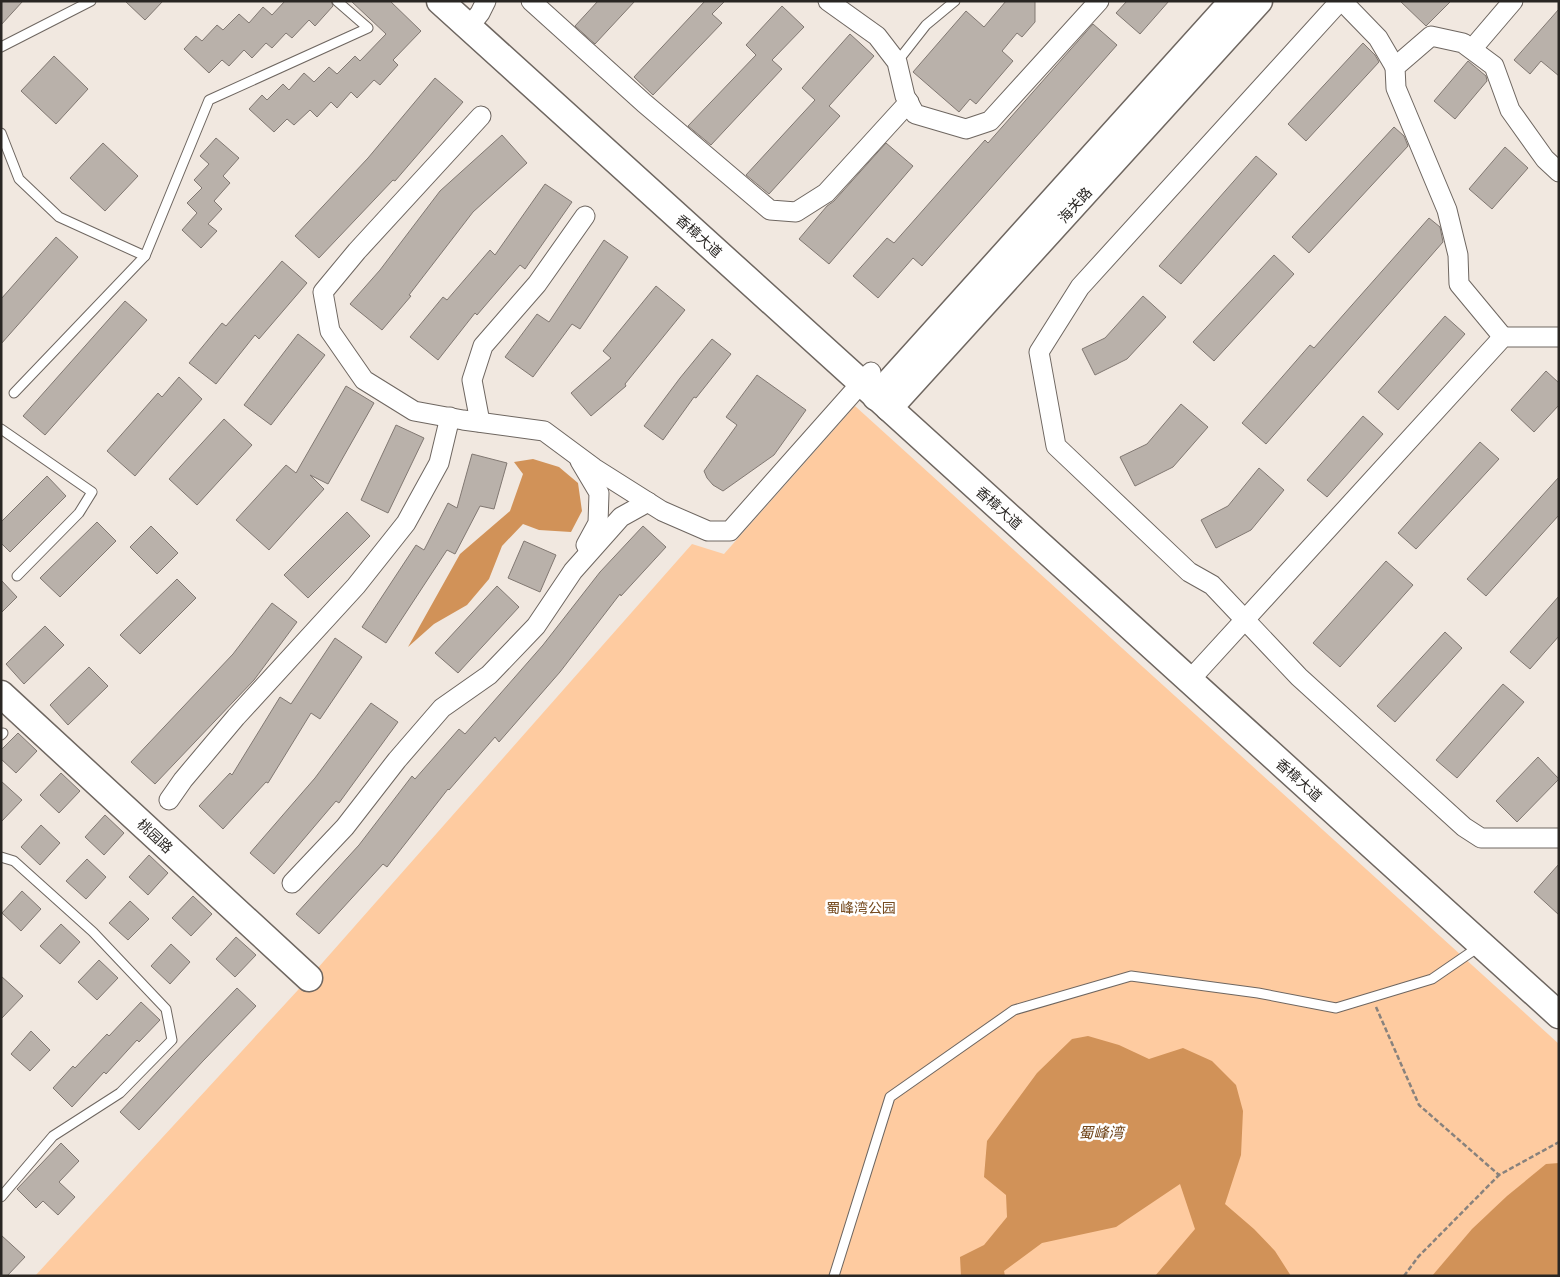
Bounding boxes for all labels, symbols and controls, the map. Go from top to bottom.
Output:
street label: 海关路 [1054,183,1096,227]
street label: 香樟大道 [672,210,726,262]
street label: 香樟大道 [972,482,1026,534]
street label: 香樟大道 [1272,754,1326,806]
street label: 桃园路 [133,814,177,858]
park label: 蜀峰湾公园 [826,898,896,918]
water label: 蜀峰湾 [1078,1122,1126,1143]

